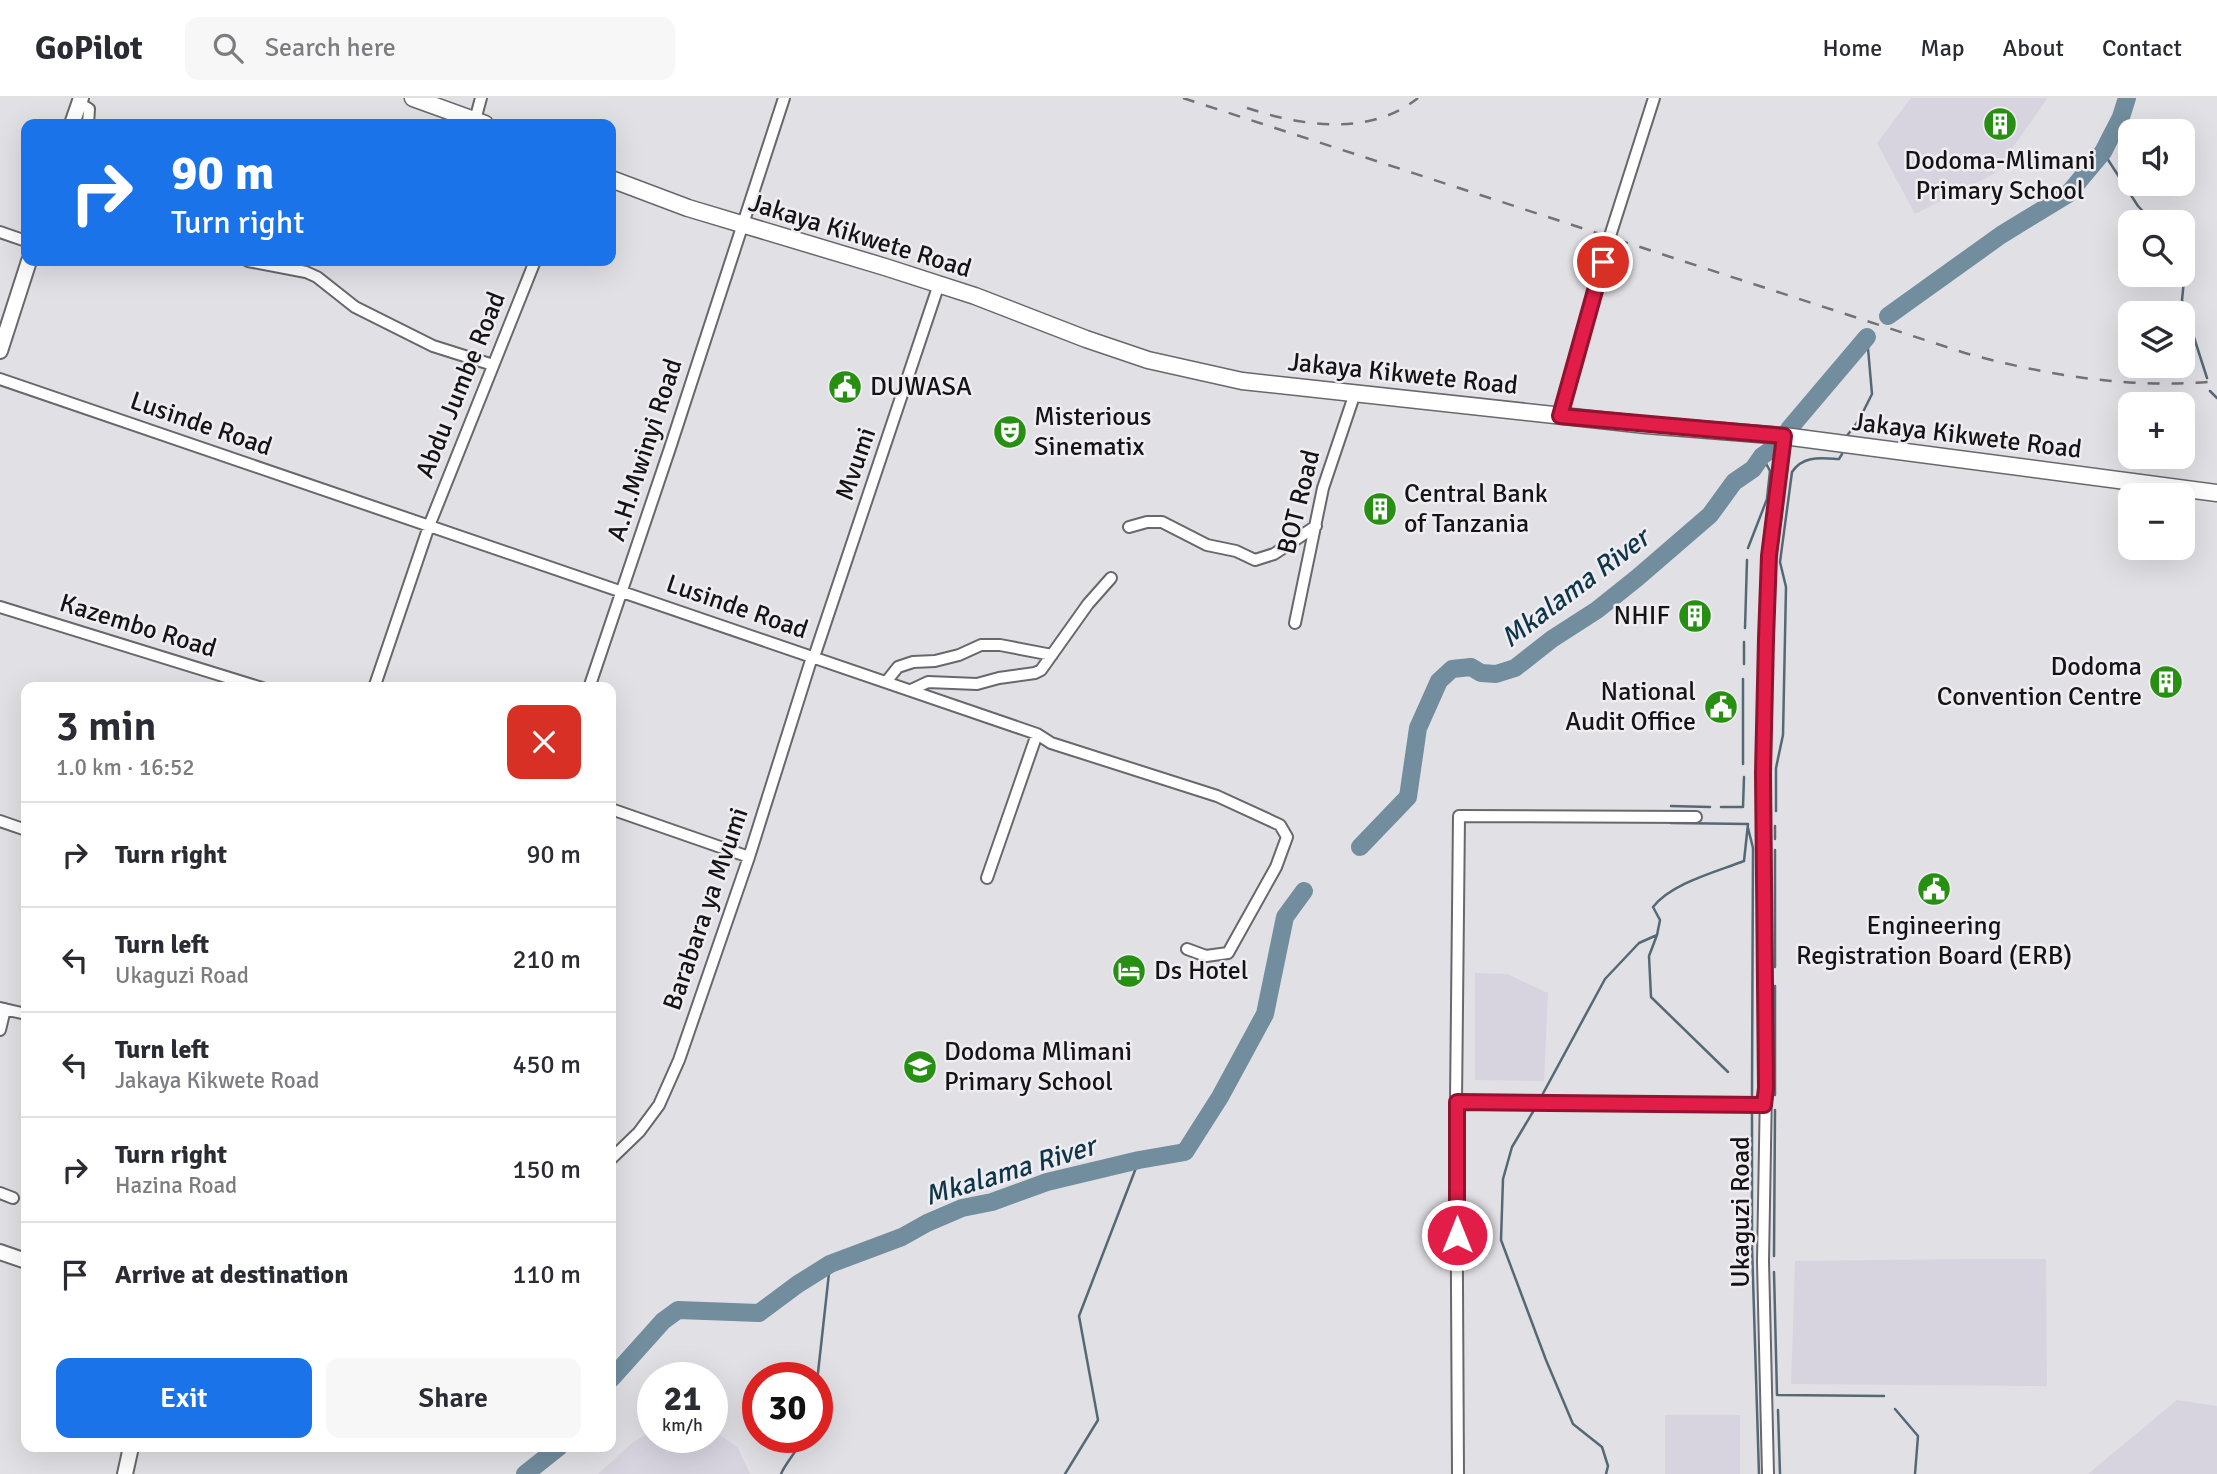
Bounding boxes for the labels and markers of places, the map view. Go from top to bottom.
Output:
building icon: Dodoma-Mlimani Primary School [1981,105,2019,143]
place label: Dodoma-Mlimani Primary School [1904,145,2096,207]
pin [1573,232,1633,292]
public building icon: DUWASA [826,368,864,406]
place label: DUWASA [870,371,972,403]
place label: Misterious Sinematix [1034,401,1151,463]
theatre icon: Misterious Sinematix [991,413,1029,451]
place label: Central Bank of Tanzania [1404,478,1548,540]
building icon: Central Bank of Tanzania [1361,490,1399,528]
building icon: NHIF [1676,597,1714,635]
place label: NHIF [1614,600,1670,632]
place label: Dodoma Convention Centre [1937,651,2142,713]
building icon: Dodoma Convention Centre [2147,663,2185,701]
place label: National Audit Office [1565,676,1696,738]
public building icon: National Audit Office [1702,688,1740,726]
public building icon: Engineering Registration Board (ERB) [1915,870,1953,908]
place label: Engineering Registration Board (ERB) [1796,910,2072,972]
hotel icon: Ds Hotel [1110,952,1148,990]
place label: Ds Hotel [1154,955,1248,987]
place label: Dodoma Mlimani Primary School [944,1036,1132,1098]
school or university icon: Dodoma Mlimani Primary School [901,1048,939,1086]

